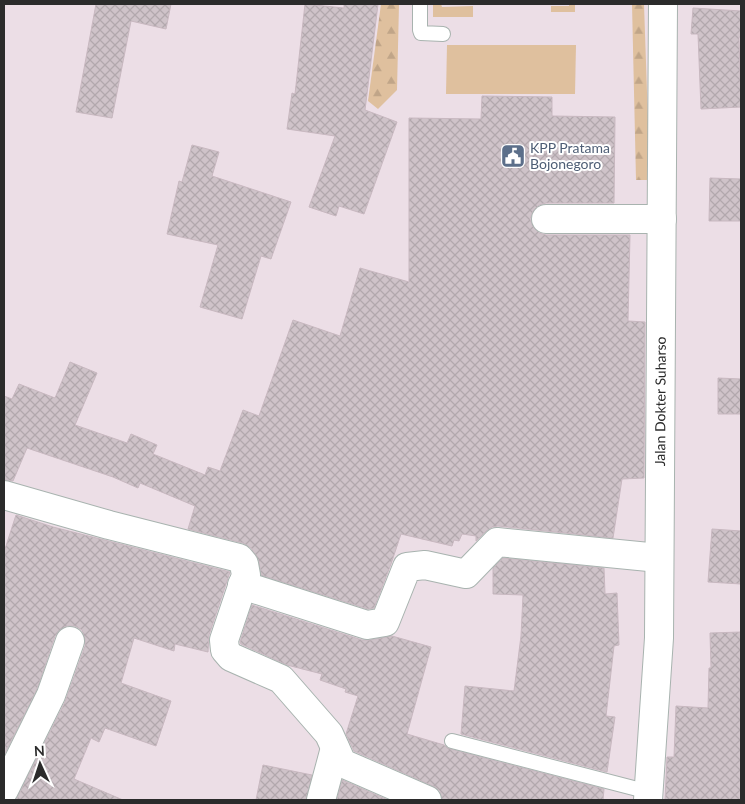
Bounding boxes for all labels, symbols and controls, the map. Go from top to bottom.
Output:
place label: KPP Pratama Bojonegoro [530,139,610,172]
public building icon: KPP Pratama Bojonegoro [500,143,526,169]
street label: Jalan Dokter Suharso [651,336,669,466]
north arrow [15,739,65,789]
text: N [33,742,45,759]

